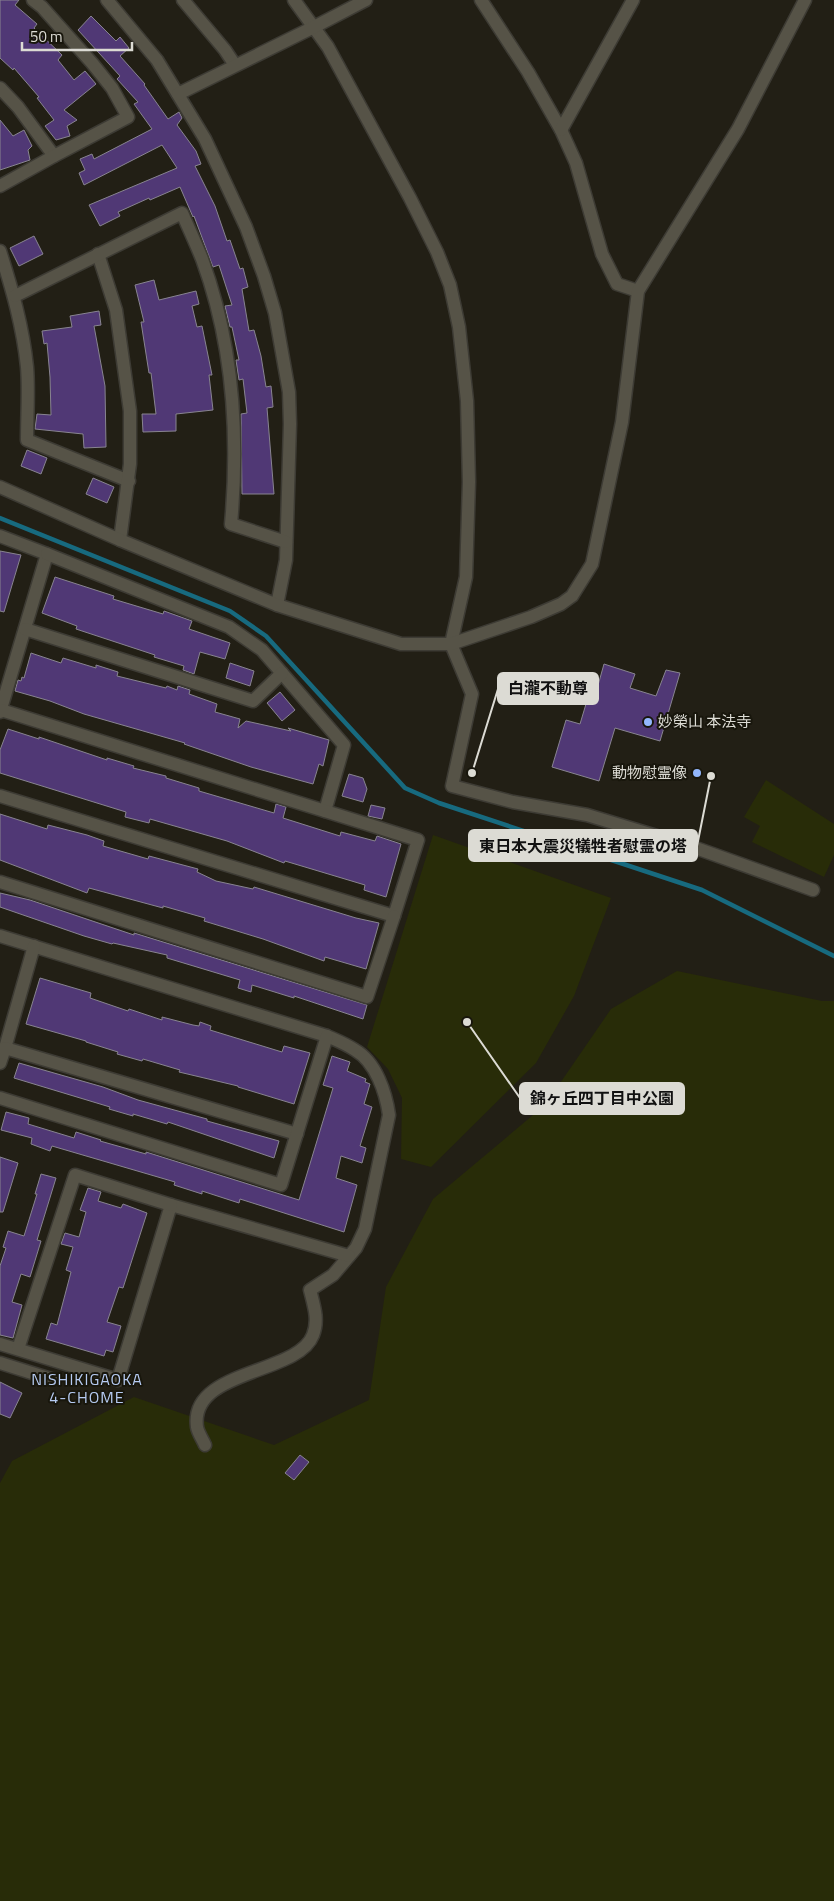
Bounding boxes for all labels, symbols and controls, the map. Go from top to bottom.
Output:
scale bar [22,20,132,52]
text: 50 m [30,25,63,48]
callout: 白瀧不動尊 [498,673,598,704]
text: 白瀧不動尊 [508,676,588,700]
place label: 妙榮山 本法寺 [658,710,751,733]
marker: 妙榮山 本法寺 [642,716,654,728]
place label: 動物慰霊像 [612,761,687,784]
marker: 動物慰霊像 [691,767,703,779]
callout: 東日本大震災犠牲者慰霊の塔 [469,830,697,861]
text: 東日本大震災犠牲者慰霊の塔 [479,834,687,858]
callout: 錦ヶ丘四丁目中公園 [520,1083,684,1114]
text: 錦ヶ丘四丁目中公園 [530,1086,674,1110]
district label: NISHIKIGAOKA 4-CHOME [31,1367,143,1409]

